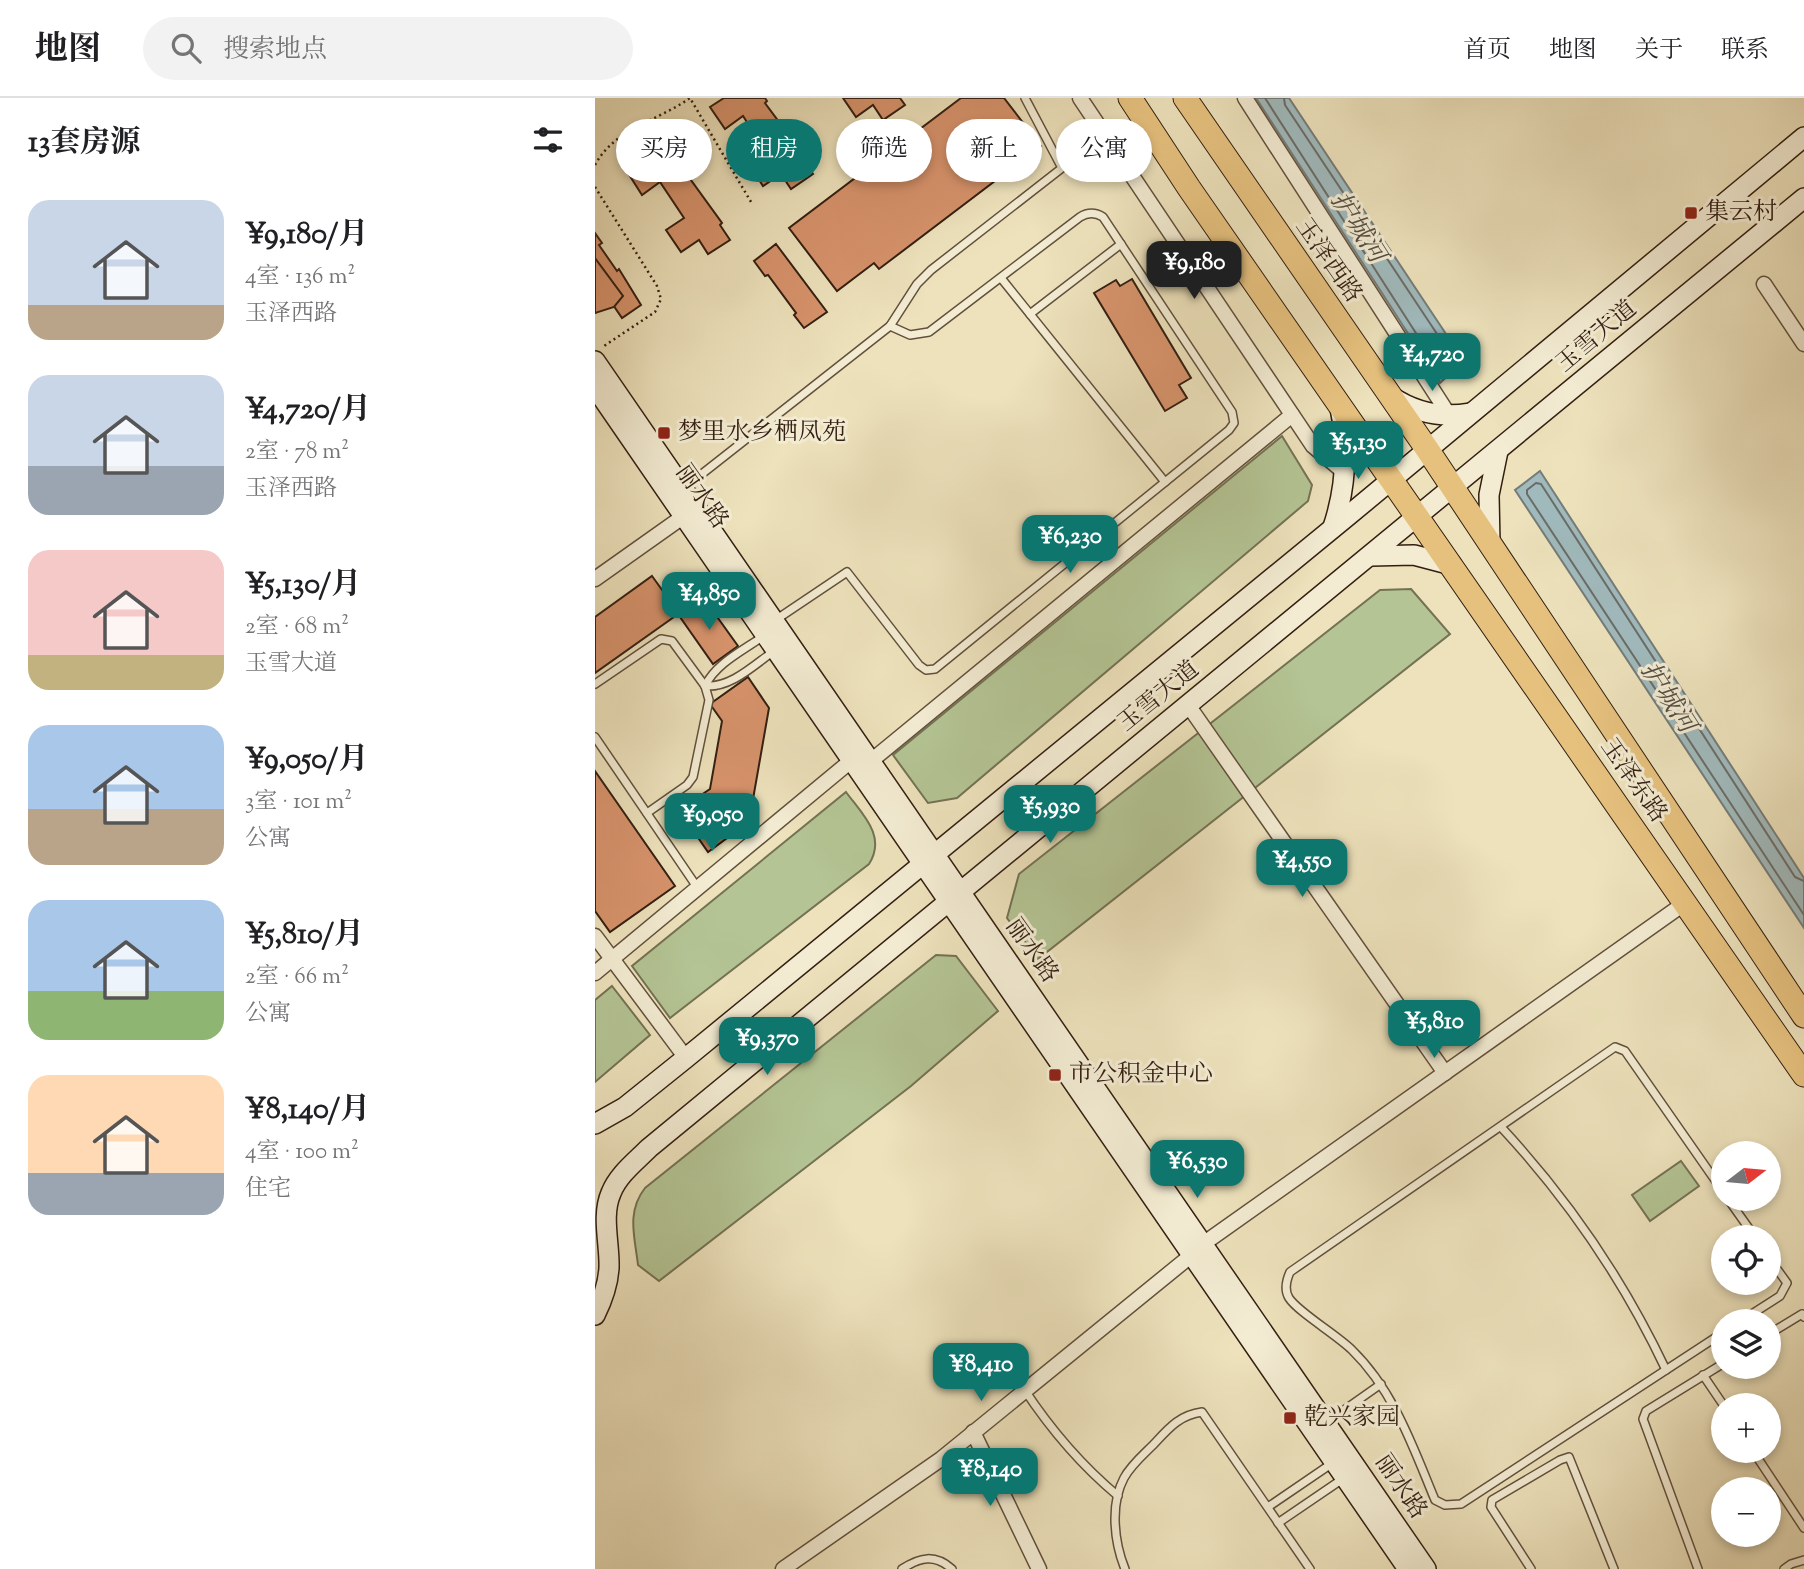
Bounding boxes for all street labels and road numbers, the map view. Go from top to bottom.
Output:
street label: 玉泽西路 [1287,212,1369,310]
street label: 玉雪大道 [1549,293,1645,381]
street label: 丽水路 [666,458,736,536]
street label: 玉雪大道 [1111,654,1207,740]
street label: 玉泽东路 [1592,732,1674,830]
street label: 丽水路 [996,912,1066,990]
street label: 丽水路 [1366,1448,1434,1526]

